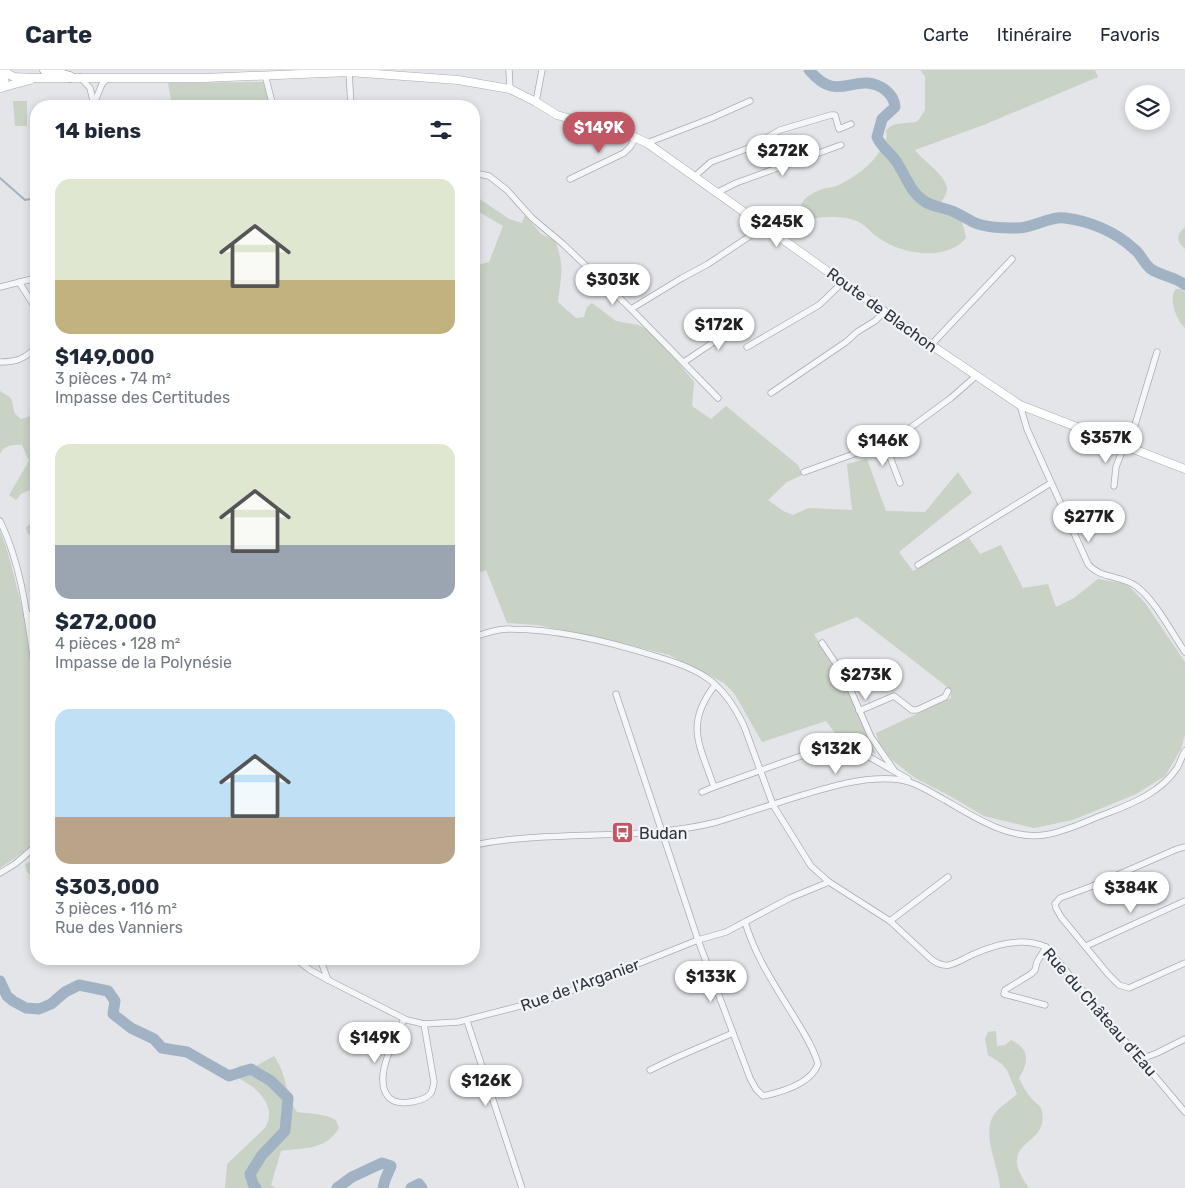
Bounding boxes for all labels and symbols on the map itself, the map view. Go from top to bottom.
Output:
pin: $149K [564,112,634,154]
pin: $272K [748,134,818,177]
pin: $245K [742,206,812,248]
pin: $303K [578,264,648,306]
street label: Route de Blachon [823,264,941,356]
pin: $172K [684,308,754,351]
pin: $357K [1071,422,1141,464]
pin: $146K [848,424,918,467]
pin: $277K [1054,500,1124,543]
pin: $273K [831,658,901,701]
pin: $132K [801,732,871,775]
bus stop icon: Budan [611,821,635,845]
place label: Budan [639,824,687,843]
pin: $384K [1096,872,1166,914]
street label: Rue du Château d'Eau [1039,944,1161,1080]
street label: Rue de l'Arganier [518,955,642,1015]
pin: $133K [676,960,746,1003]
pin: $149K [340,1022,410,1064]
pin: $126K [451,1064,521,1107]

